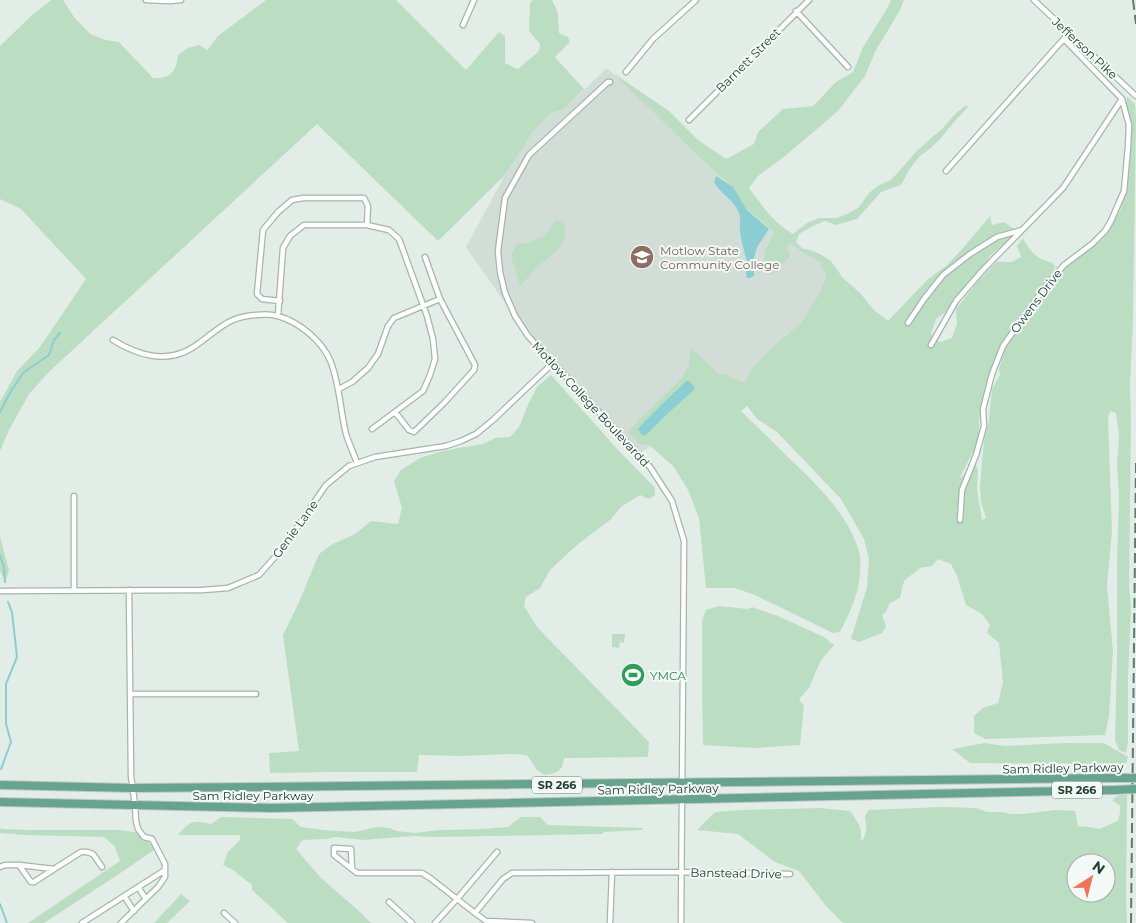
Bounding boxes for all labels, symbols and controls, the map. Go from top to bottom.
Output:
street label: Jefferson Pike [1048,13,1121,82]
street label: Barnett Street [713,24,784,95]
place label: Motlow State Community College [660,243,780,272]
school or university icon: Motlow State Community College [629,244,655,270]
street label: Owens Drive [1007,266,1065,336]
street label: Motlow College Boulevardd [529,338,653,470]
street label: Genie Lane [269,497,321,561]
sports icon: YMCA [620,662,646,688]
place label: YMCA [650,668,686,683]
street label: Sam Ridley Parkway [1002,759,1124,777]
road number: SR 266 [532,776,582,794]
street label: Sam Ridley Parkway [597,780,719,798]
road number: SR 266 [1052,782,1102,798]
street label: Sam Ridley Parkway [192,788,314,803]
north arrow [1066,853,1116,903]
text: N [1089,857,1109,878]
street label: Banstead Drive [690,865,782,881]

